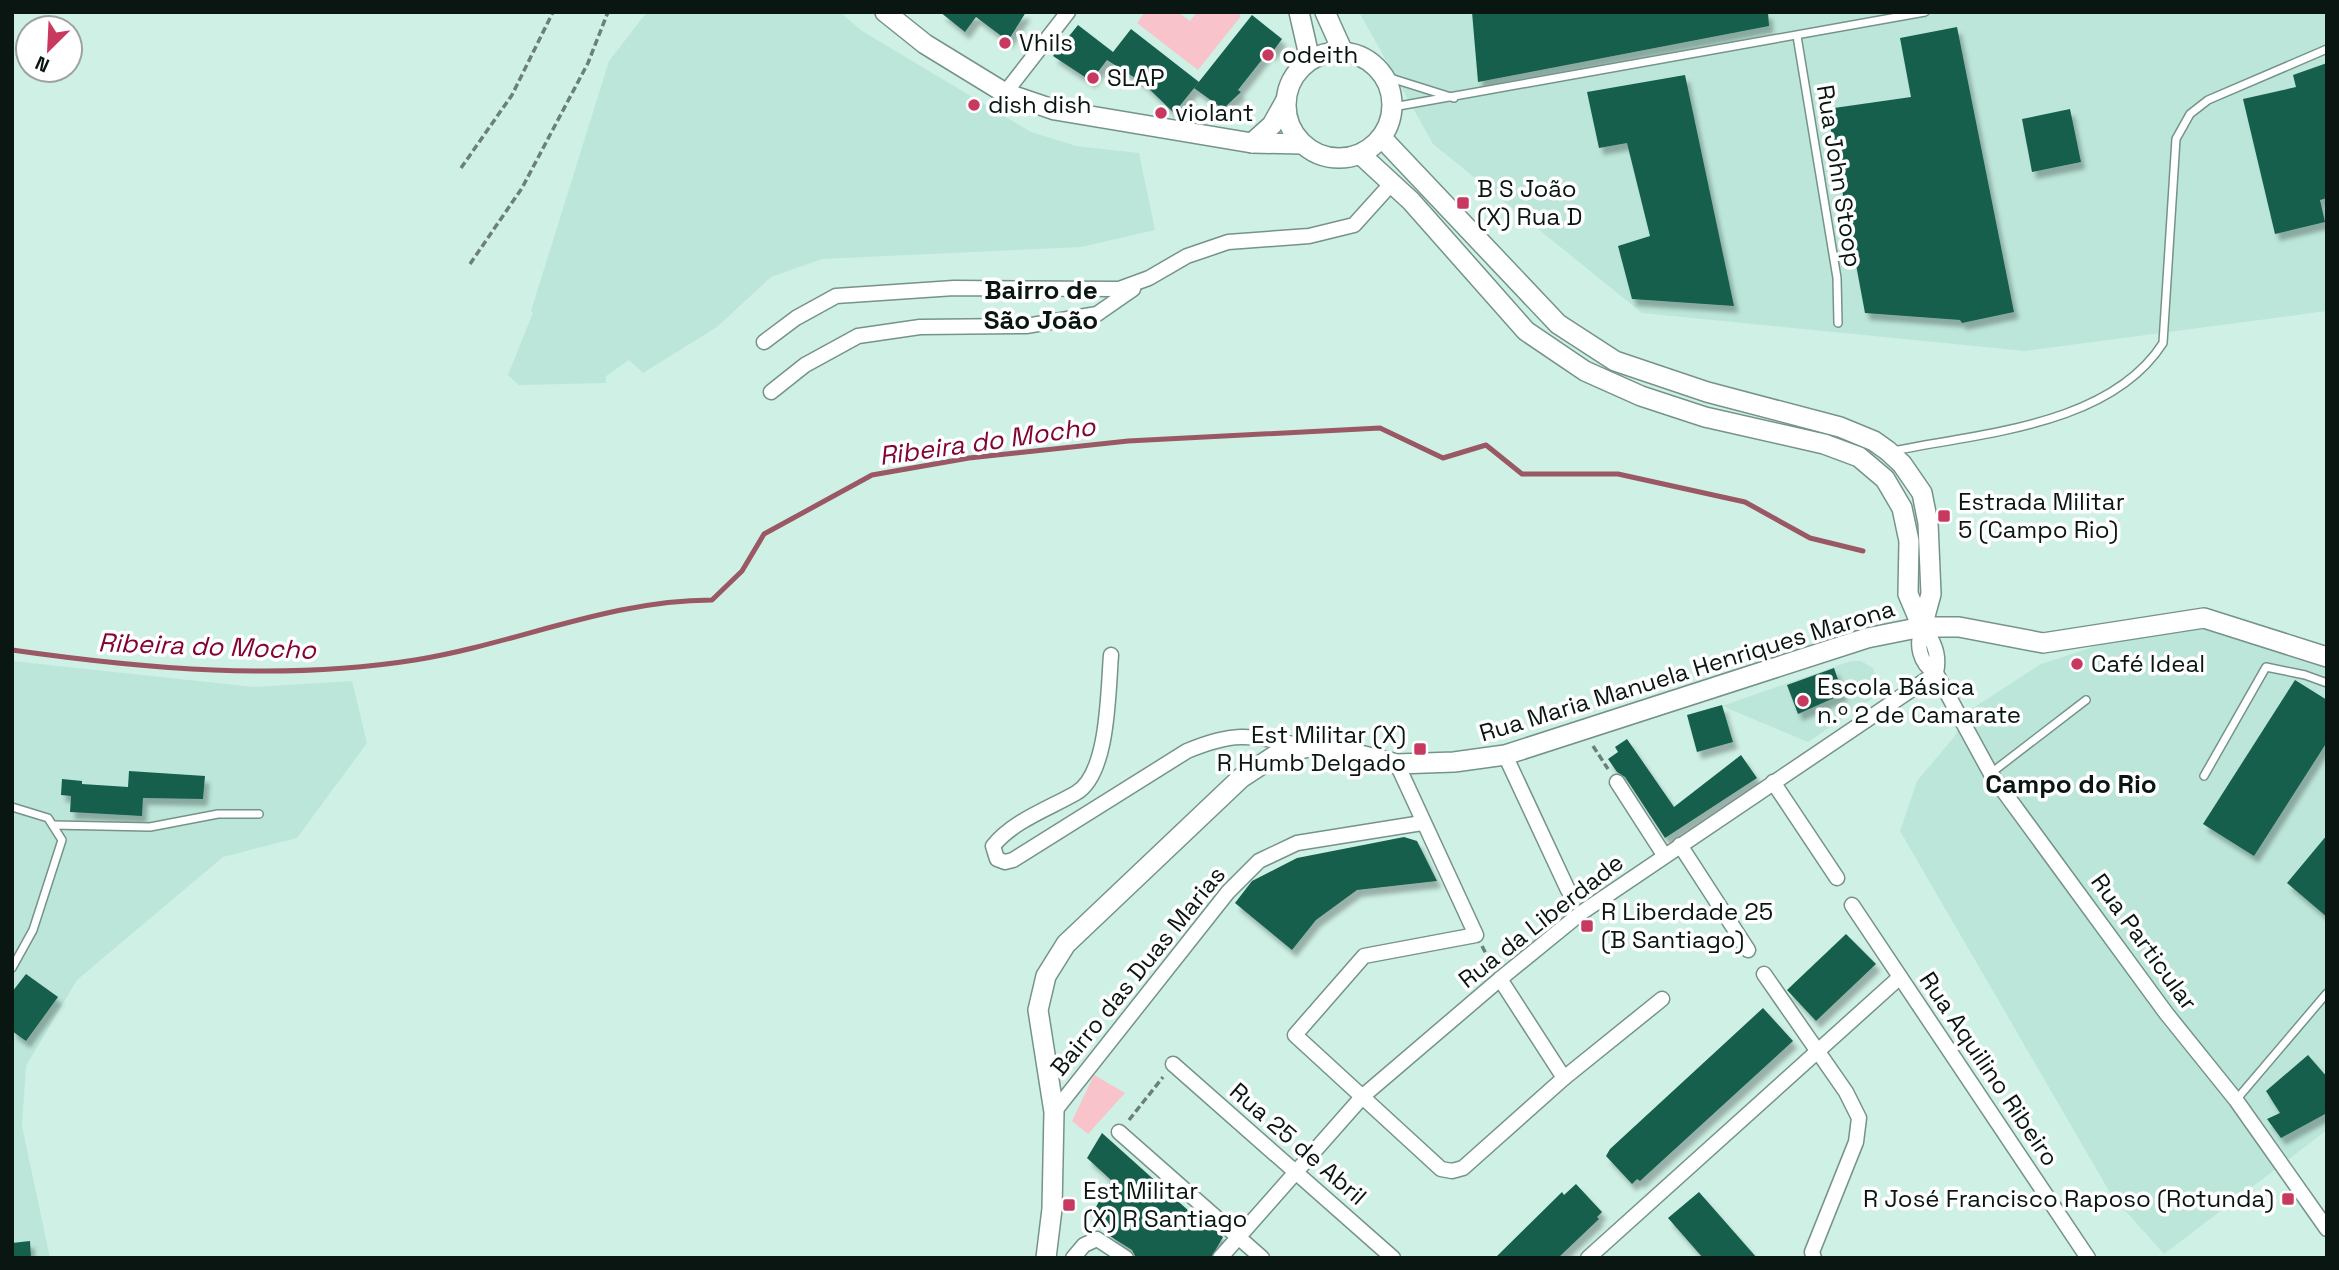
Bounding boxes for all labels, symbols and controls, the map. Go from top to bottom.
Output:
north arrow [14,14,84,84]
place label: Vhils [1019,27,1073,58]
marker: Vhils [997,35,1013,51]
place label: odeith [1282,39,1358,70]
marker: odeith [1260,47,1276,63]
text: N [31,50,53,78]
place label: SLAP [1107,62,1164,93]
marker: SLAP [1085,70,1101,86]
street label: Rua John Stoop [1810,82,1869,269]
place label: dish dish [988,89,1092,120]
marker: dish dish [966,97,982,113]
place label: violant [1175,97,1254,128]
marker: violant [1153,105,1169,121]
place label: B S João (X) Rua D [1477,173,1582,232]
marker: B S João (X) Rua D [1455,195,1471,211]
district label: Bairro de São João [984,273,1098,337]
water label: Ribeira do Mocho [877,409,1098,473]
place label: Estrada Militar 5 (Campo Rio) [1958,486,2125,545]
marker: Estrada Militar 5 (Campo Rio) [1936,508,1952,524]
street label: Rua Maria Manuela Henriques Marona [1476,592,1898,749]
water label: Ribeira do Mocho [98,625,317,667]
place label: Café Ideal [2091,648,2205,679]
marker: Café Ideal [2069,656,2085,672]
place label: Escola Básica n.º 2 de Camarate [1817,671,2021,730]
marker: Escola Básica n.º 2 de Camarate [1795,693,1811,709]
place label: Est Militar (X) R Humb Delgado [1217,719,1406,778]
marker: Est Militar (X) R Humb Delgado [1412,741,1428,757]
district label: Campo do Rio [1985,767,2157,801]
street label: Rua da Liberdade [1452,846,1629,995]
street label: Bairro das Duas Marias [1043,859,1232,1082]
street label: Rua Particular [2084,867,2204,1016]
place label: R Liberdade 25 (B Santiago) [1601,896,1773,955]
marker: R Liberdade 25 (B Santiago) [1579,918,1595,934]
street label: Rua Aquilino Ribeiro [1913,965,2066,1172]
street label: Rua 25 de Abril [1223,1076,1373,1212]
place label: Est Militar (X) R Santiago [1083,1175,1247,1234]
place label: R José Francisco Raposo (Rotunda) [1863,1183,2274,1214]
marker: R José Francisco Raposo (Rotunda) [2280,1191,2296,1207]
marker: Est Militar (X) R Santiago [1061,1197,1077,1213]

